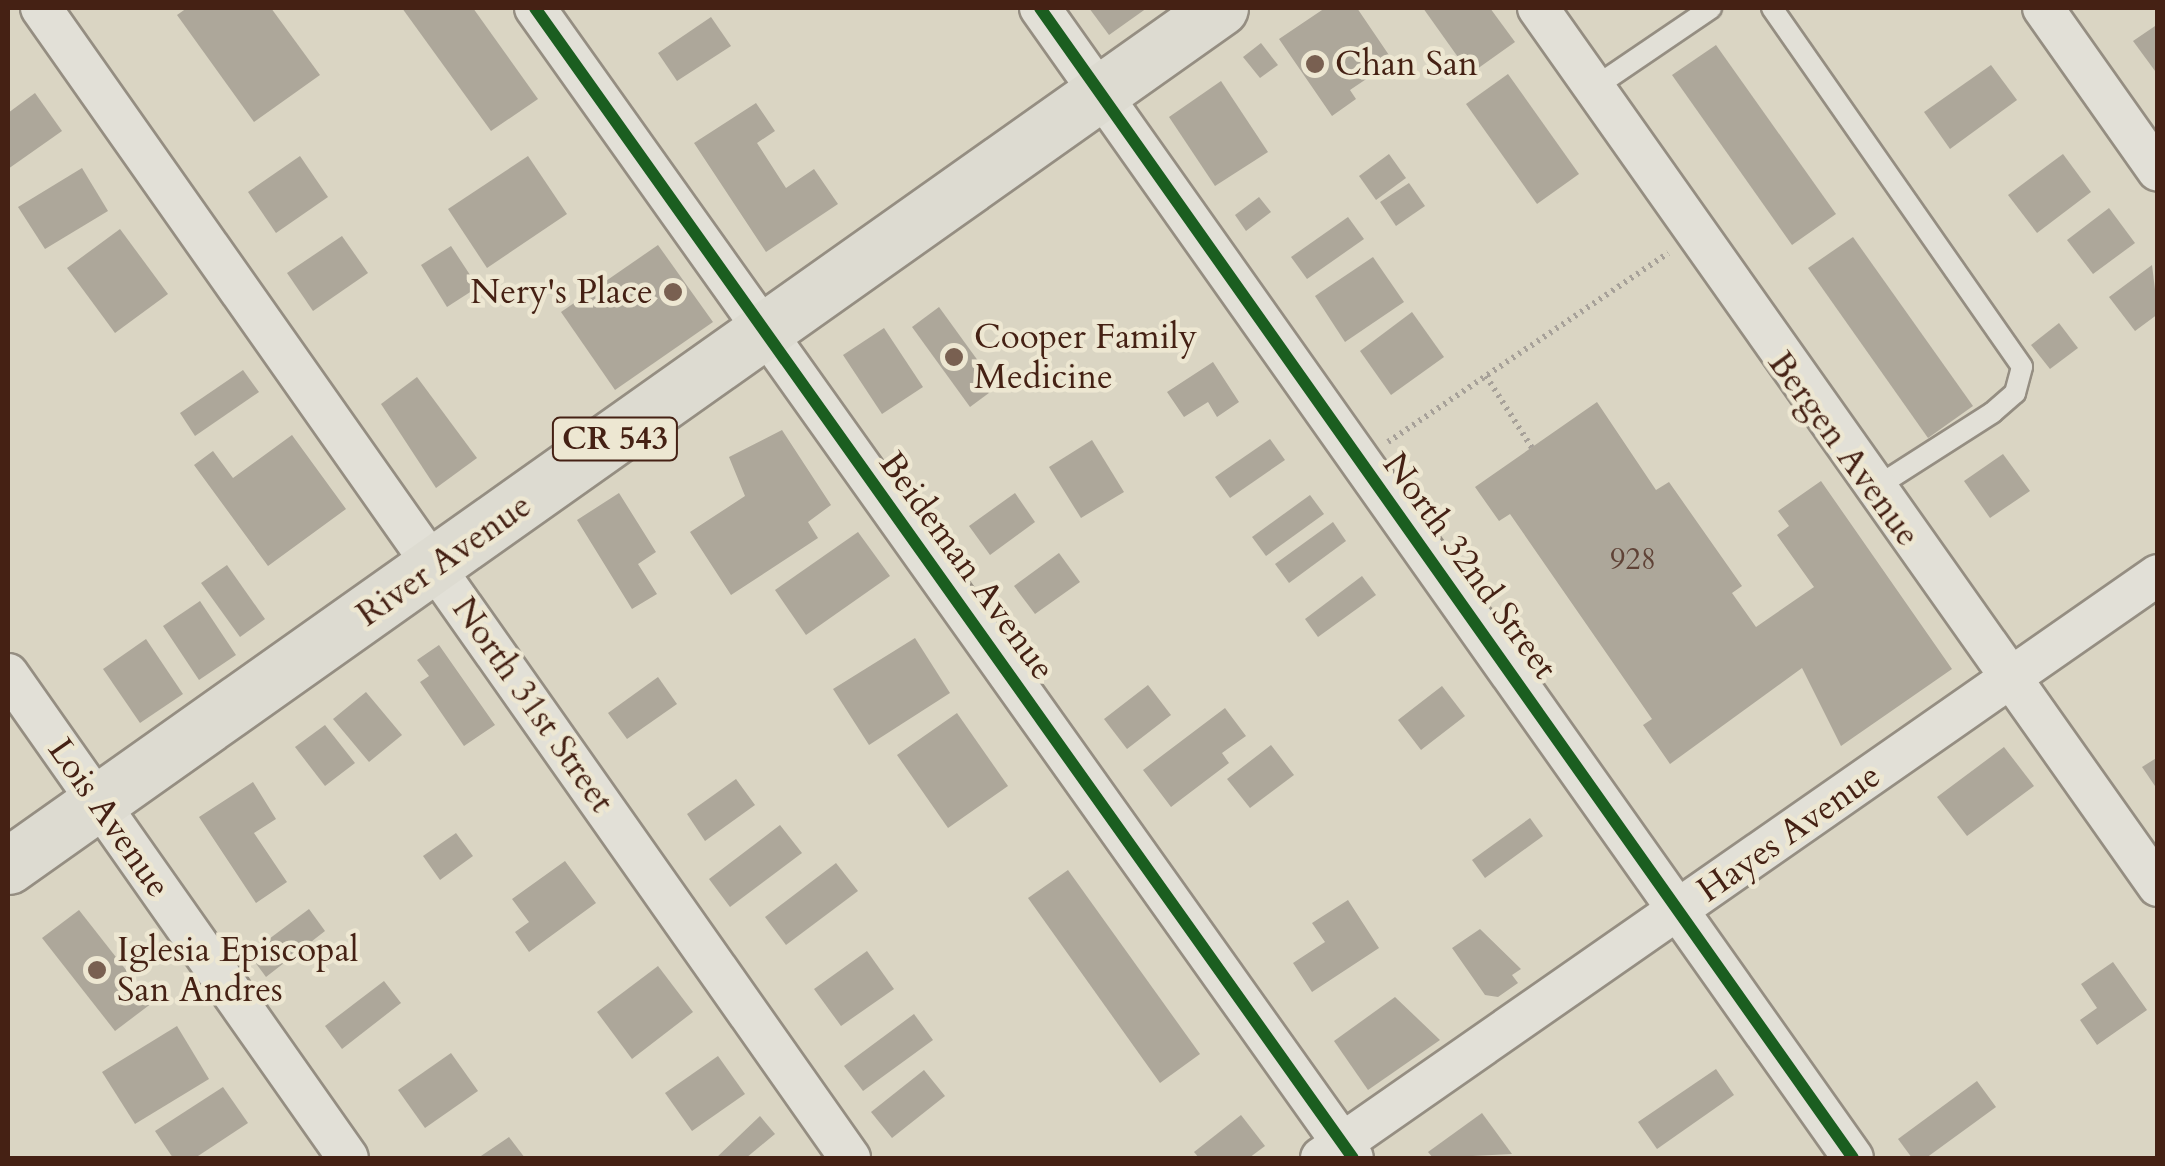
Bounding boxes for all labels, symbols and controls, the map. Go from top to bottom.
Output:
place label: Chan San [1335,43,1478,85]
marker: Chan San [1304,53,1326,75]
place label: Nery's Place [470,271,653,313]
marker: Nery's Place [662,281,684,303]
place label: Cooper Family Medicine [974,316,1197,398]
street label: Bergen Avenue [1759,343,1929,555]
marker: Cooper Family Medicine [943,346,965,368]
road number: CR 543 [550,412,680,466]
street label: Beideman Avenue [870,444,1064,688]
street label: North 32nd Street [1374,445,1566,687]
street label: River Avenue [349,484,539,636]
house number: 928 [1610,542,1656,578]
street label: North 31st Street [443,589,623,821]
street label: Lois Avenue [39,730,179,906]
street label: Hayes Avenue [1690,755,1888,911]
place label: Iglesia Episcopal San Andres [117,929,359,1011]
marker: Iglesia Episcopal San Andres [86,959,108,981]

